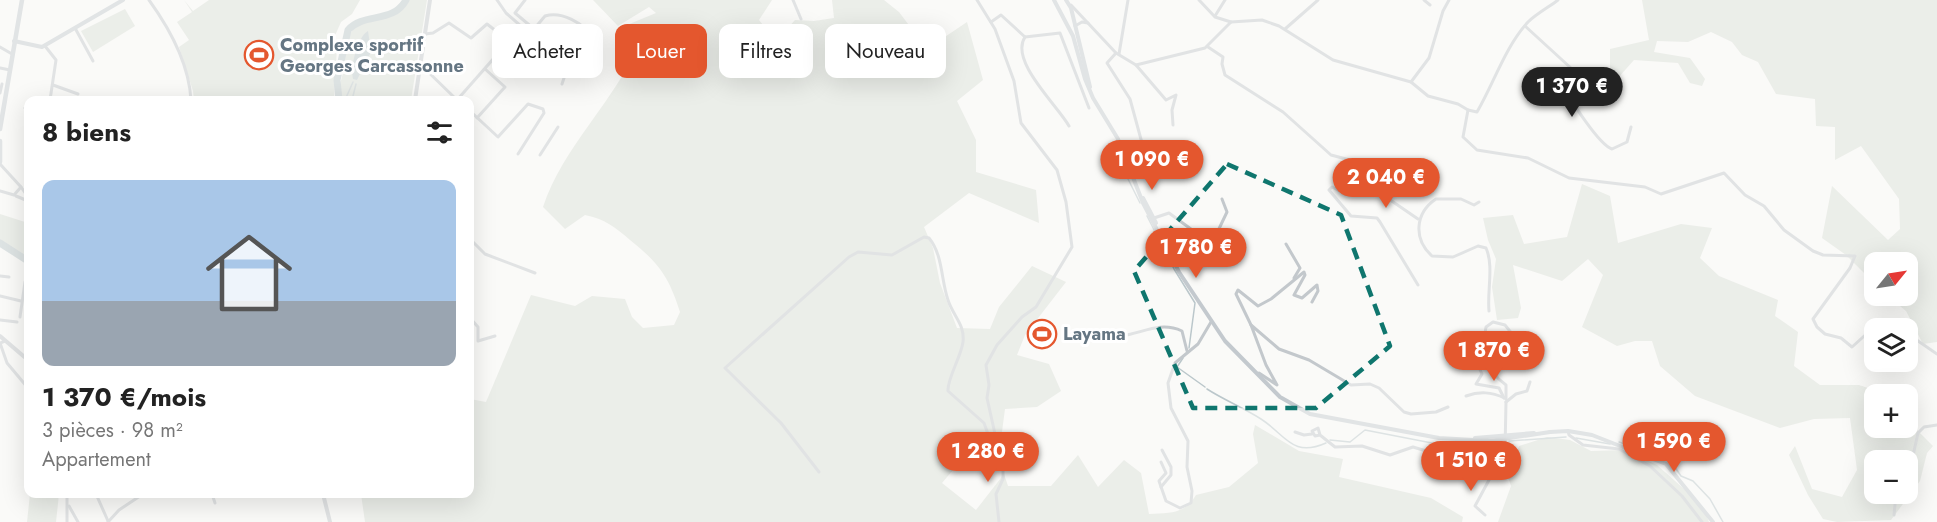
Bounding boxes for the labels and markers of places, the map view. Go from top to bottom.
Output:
place label: Complexe sportif Georges Carcassonne [280,32,464,79]
sports icon: Complexe sportif Georges Carcassonne [243,39,275,71]
pin: 1 370 € [1517,67,1627,118]
pin: 1 090 € [1097,140,1207,191]
pin: 2 040 € [1331,158,1441,209]
pin: 1 780 € [1141,228,1251,279]
sports icon: Layama [1026,318,1058,350]
place label: Layama [1063,321,1126,347]
pin: 1 870 € [1439,331,1549,382]
pin: 1 590 € [1619,422,1729,473]
pin: 1 280 € [933,432,1043,483]
pin: 1 510 € [1416,441,1526,492]

